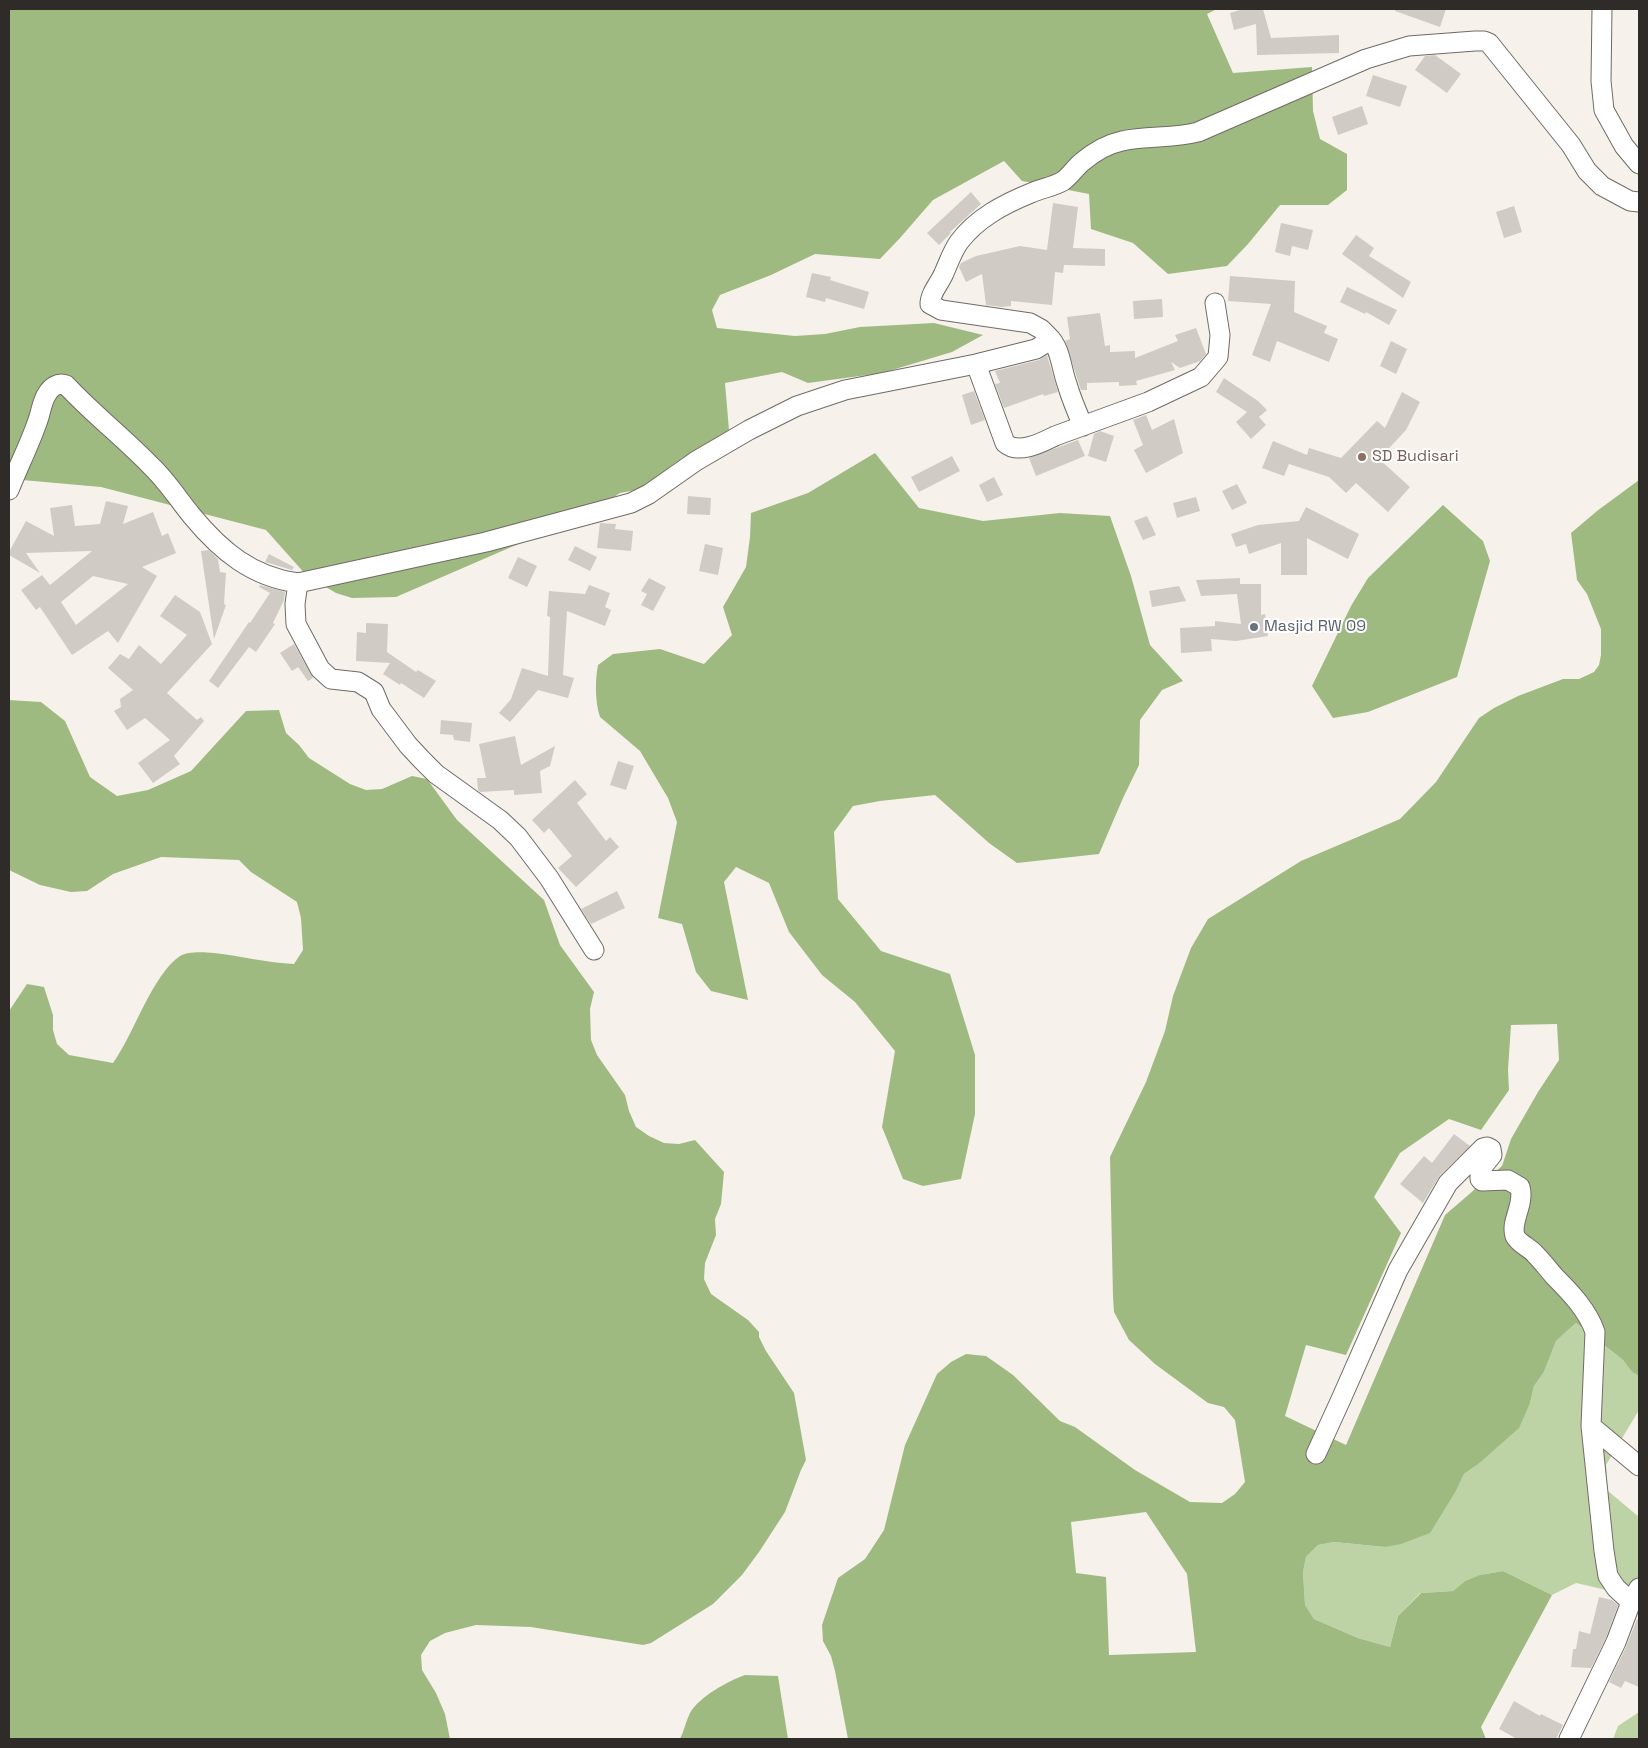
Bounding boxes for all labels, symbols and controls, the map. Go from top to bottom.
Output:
place label: SD Budisari [1372,447,1459,467]
marker: SD Budisari [1356,451,1368,463]
place label: Masjid RW 09 [1264,617,1366,637]
marker: Masjid RW 09 [1248,621,1260,633]

